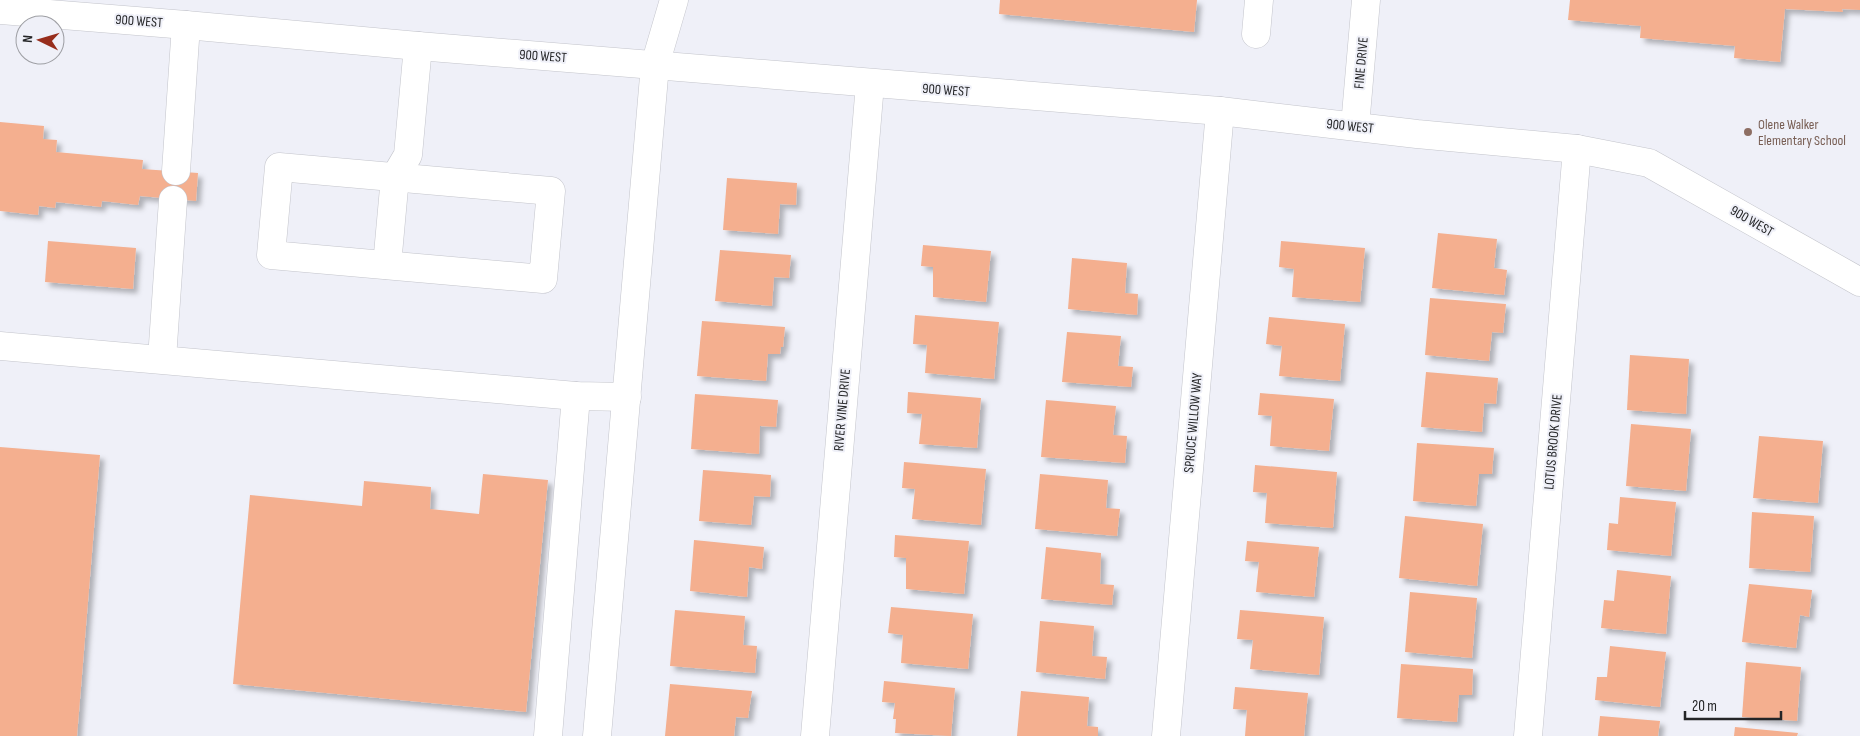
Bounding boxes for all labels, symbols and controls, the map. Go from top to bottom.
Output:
street label: 900 WEST [115,11,164,31]
north arrow [15,15,65,65]
text: N [19,34,36,43]
street label: FINE DRIVE [1350,36,1372,90]
street label: 900 WEST [519,46,568,66]
street label: 900 WEST [922,80,971,100]
street label: 900 WEST [1326,115,1375,137]
place label: Olene Walker Elementary School [1758,116,1846,149]
marker: Olene Walker Elementary School [1742,126,1754,138]
street label: 900 WEST [1727,202,1777,240]
street label: RIVER VINE DRIVE [830,368,854,452]
street label: SPRUCE WILLOW WAY [1180,372,1206,474]
street label: LOTUS BROOK DRIVE [1540,393,1566,490]
scale bar [1685,688,1781,720]
text: 20 m [1692,697,1717,716]

